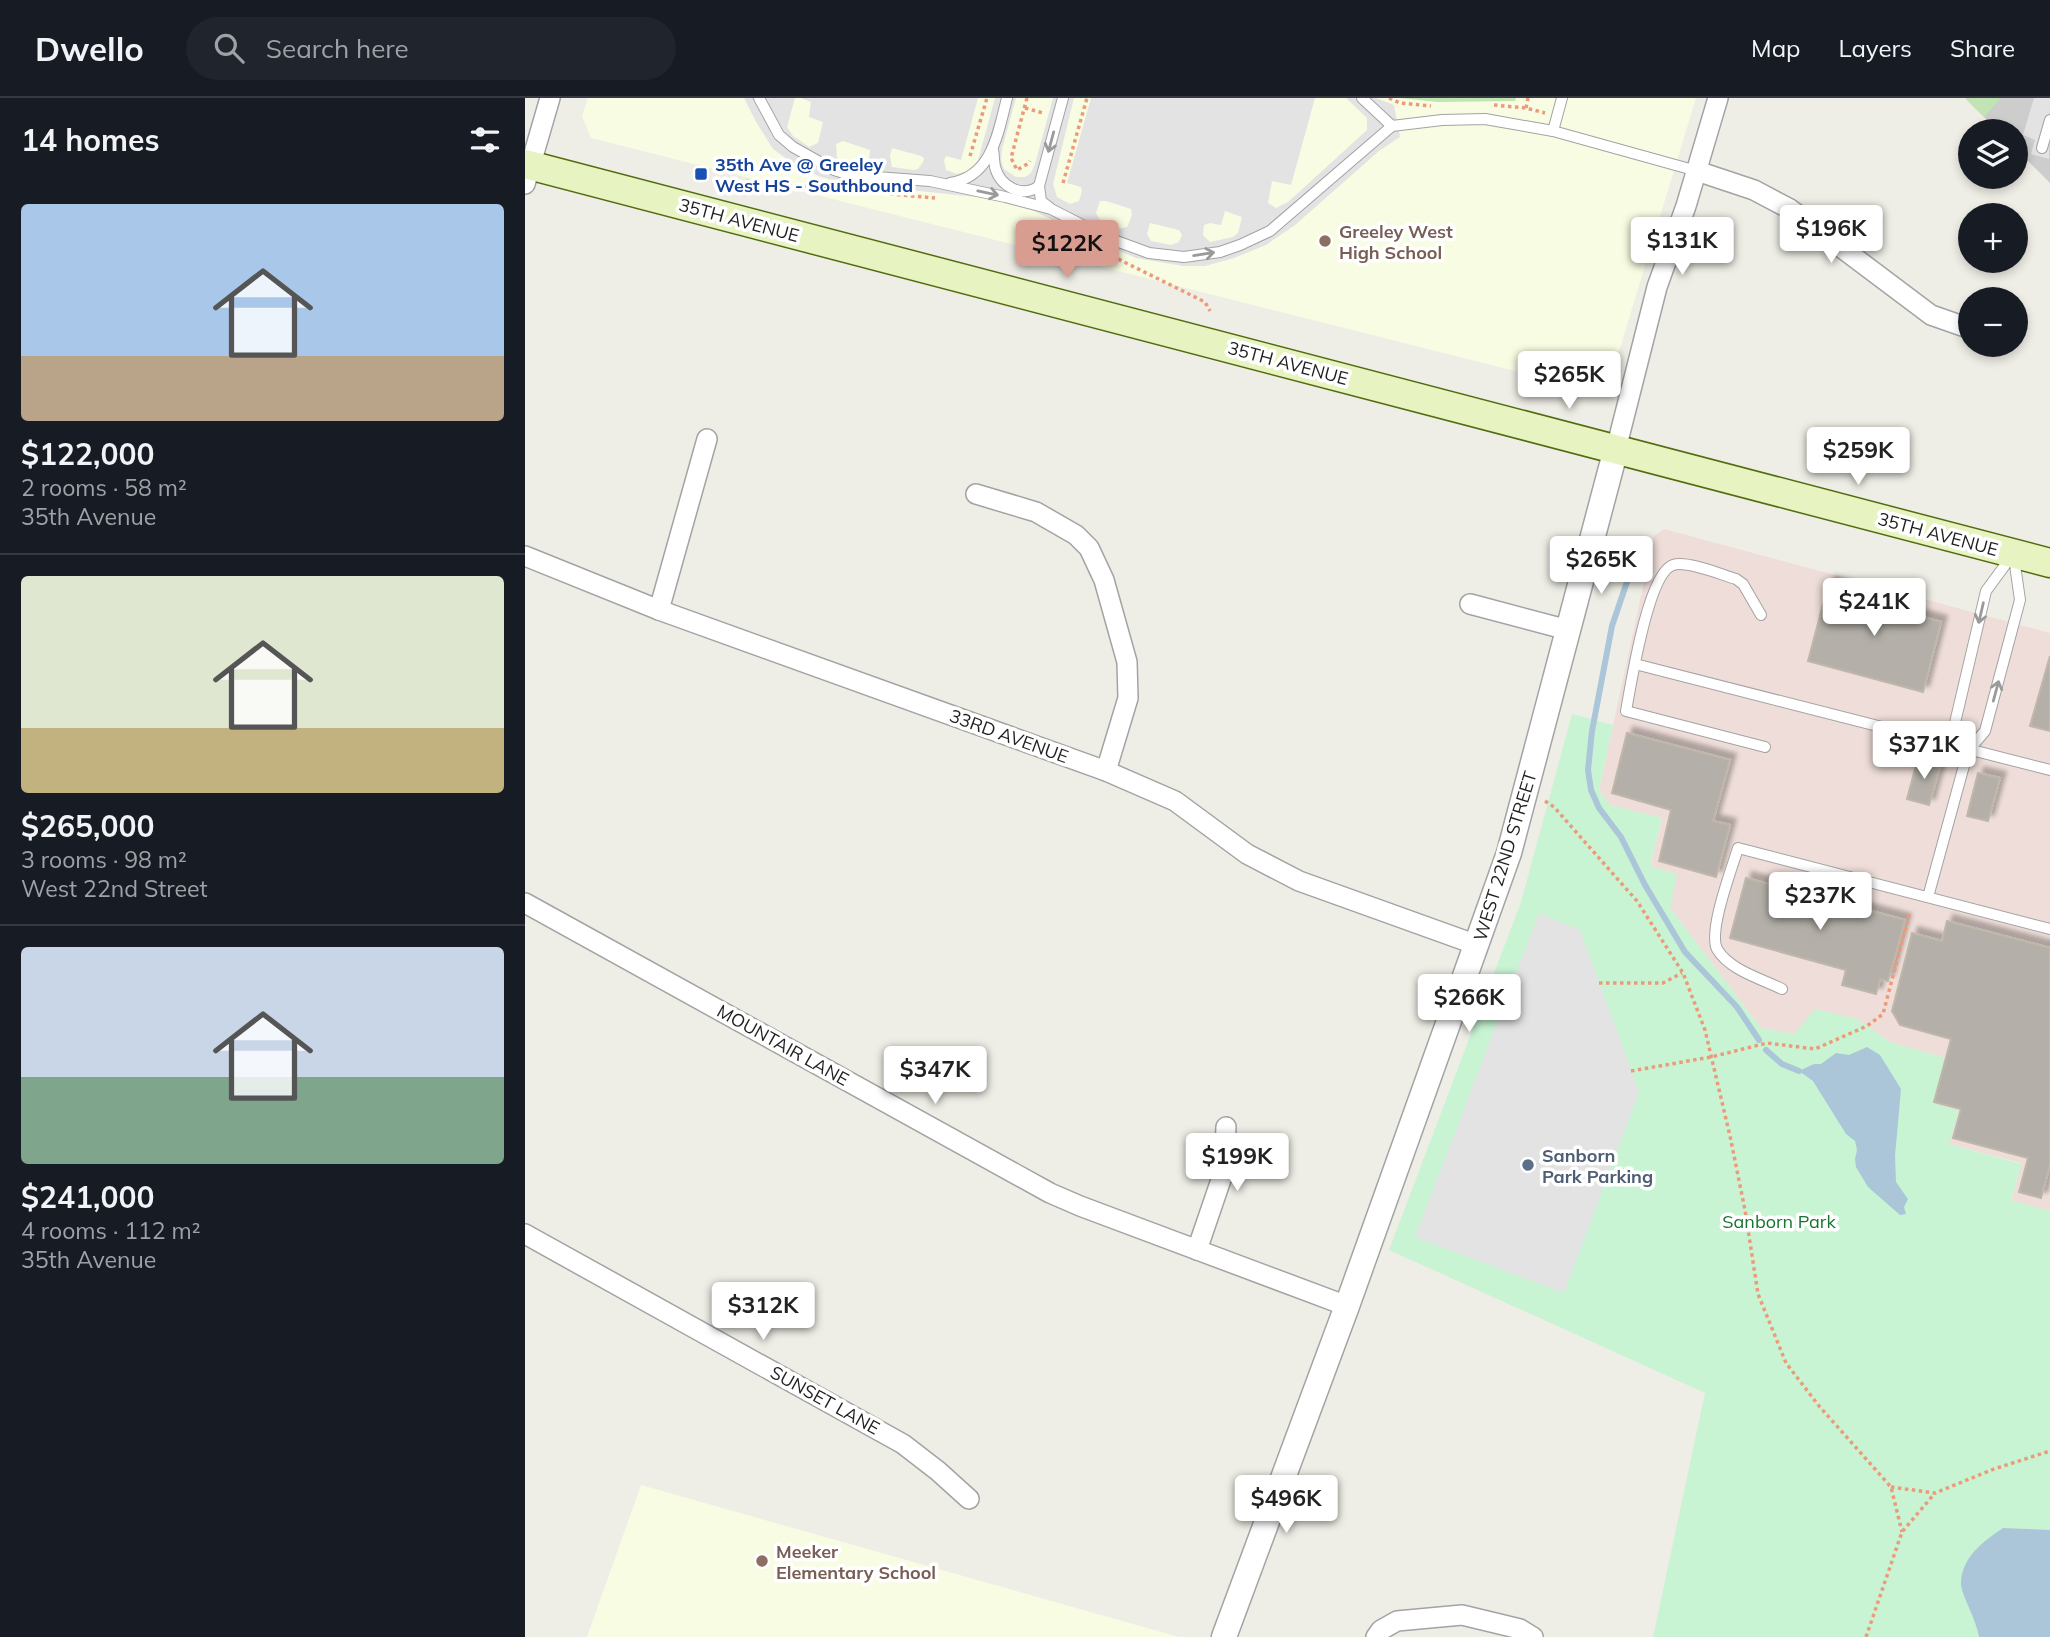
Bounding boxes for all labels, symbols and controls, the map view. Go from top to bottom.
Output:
search box [186,17,676,80]
text: Dwello [35,28,144,69]
icon: search [210,29,248,67]
text: Search here [266,32,409,65]
text: Map [1751,33,1800,63]
text: Layers [1838,33,1912,63]
text: Share [1950,33,2015,63]
map controls [1958,119,2028,357]
button: layers [1958,119,2028,189]
text: 14 homes [21,121,160,159]
icon: filters [466,121,504,159]
one-way arrow [1044,130,1057,153]
place label: 35th Ave @ Greeley West HS - Southbound [715,153,913,197]
marker: 35th Ave @ Greeley West HS - Southbound [693,166,709,182]
one-way arrow [976,187,999,201]
street label: 35TH AVENUE [676,193,802,247]
button: + [1958,203,2028,273]
pin: $196K [1782,206,1880,265]
text: $196K [1796,213,1866,242]
pin: $131K [1633,218,1731,277]
pin: $122K [1018,220,1116,280]
place label: Greeley West High School [1339,220,1453,264]
text: $131K [1647,225,1717,254]
text: $122K [1032,228,1102,257]
marker: Greeley West High School [1317,233,1333,249]
one-way arrow [1192,247,1215,260]
icon: home [200,250,326,376]
button: − [1958,287,2028,357]
street label: 35TH AVENUE [1225,336,1351,390]
pin: $265K [1520,352,1618,411]
text: $265K [1534,359,1604,388]
pin: $259K [1809,428,1907,487]
text: $122,000 [21,435,154,473]
text: $259K [1823,435,1893,464]
text: 2 rooms · 58 m² [21,473,187,502]
text: 35th Avenue [21,502,156,531]
street label: 35TH AVENUE [1875,507,2001,561]
pin: $265K [1552,536,1650,596]
text: $265K [1566,544,1636,573]
pin: $241K [1825,578,1923,638]
text: $241K [1839,586,1909,615]
one-way arrow [1974,601,1987,624]
icon: home [200,622,326,748]
one-way arrow [1990,680,2003,702]
street label: 33RD AVENUE [946,704,1072,768]
pin: $371K [1875,722,1973,781]
text: $371K [1889,729,1959,758]
street label: WEST 22ND STREET [1468,768,1542,944]
text: $265,000 [21,807,154,845]
text: 3 rooms · 98 m² [21,845,187,874]
pin: $237K [1771,872,1869,932]
text: West 22nd Street [21,874,208,903]
text: $237K [1785,880,1855,909]
pin: $266K [1420,974,1518,1034]
text: $266K [1434,982,1504,1011]
icon: home [200,993,326,1119]
street label: MOUNTAIR LANE [713,999,853,1091]
pin: $347K [886,1046,984,1106]
text: $347K [900,1054,970,1083]
pin: $199K [1188,1134,1286,1193]
text: $199K [1202,1141,1272,1170]
place label: Sanborn Park Parking [1542,1144,1653,1188]
marker: Sanborn Park Parking [1520,1157,1536,1173]
text: $241,000 [21,1178,154,1216]
park label: Sanborn Park [1722,1210,1836,1233]
text: 4 rooms · 112 m² [21,1216,201,1245]
text: 35th Avenue [21,1245,156,1274]
pin: $312K [714,1282,812,1342]
text: $312K [728,1290,798,1319]
street label: SUNSET LANE [766,1360,884,1440]
pin: $496K [1237,1476,1335,1535]
text: $496K [1251,1483,1321,1512]
place label: Meeker Elementary School [776,1540,936,1584]
marker: Meeker Elementary School [754,1553,770,1569]

